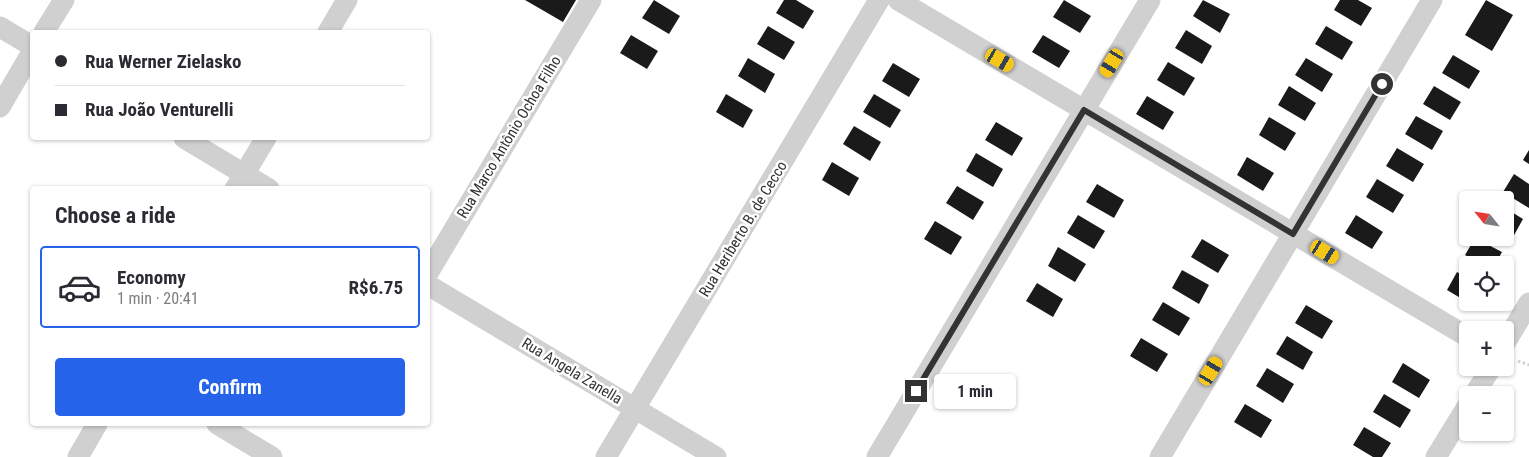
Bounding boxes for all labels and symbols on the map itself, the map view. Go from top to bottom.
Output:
car [983,46,1016,74]
car [1097,46,1126,80]
street label: Rua Marco Antônio Ochoa Filho [453,53,565,221]
route start [1371,73,1393,95]
street label: Rua Heriberto B. de Cecco [695,158,791,300]
north arrow [1459,191,1514,246]
car [1308,238,1341,266]
street label: Rua Angela Zanella [519,334,625,408]
car [1196,354,1225,388]
callout: 1 min [934,374,1016,408]
route end [905,380,927,402]

